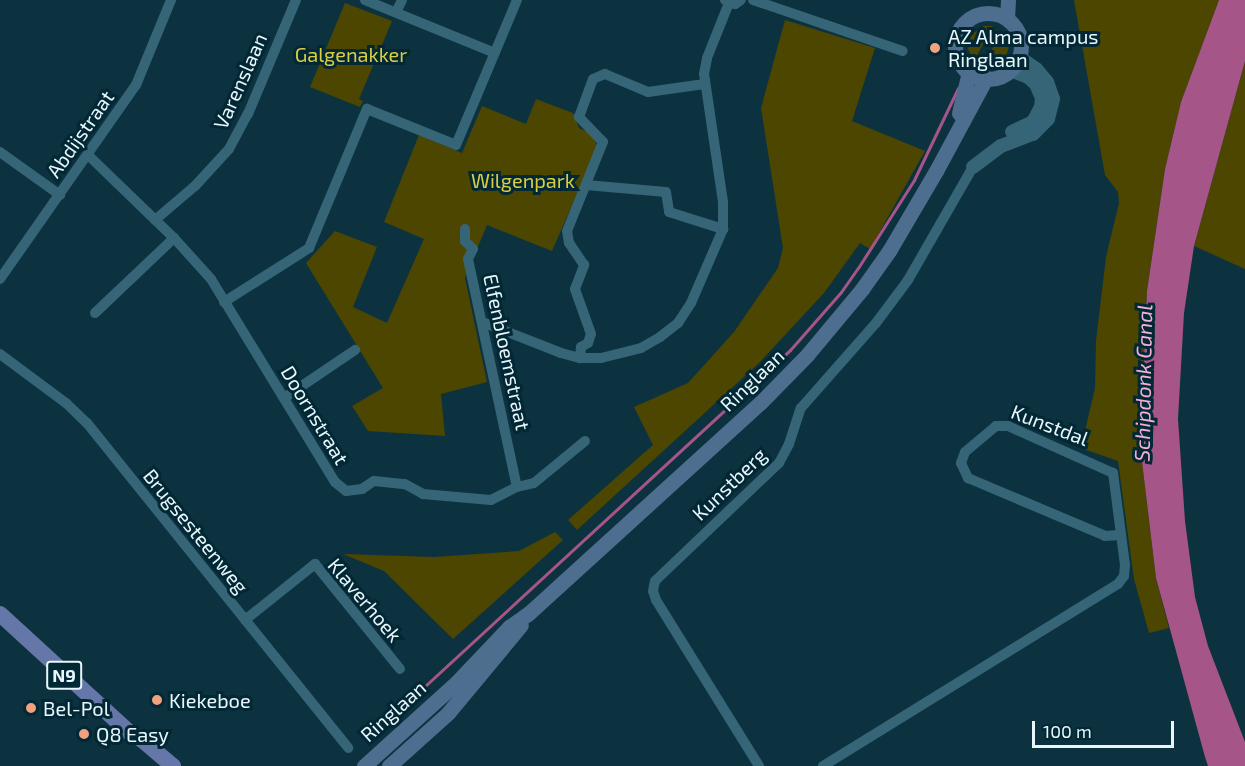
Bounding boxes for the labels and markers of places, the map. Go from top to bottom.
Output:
place label: AZ Alma campus Ringlaan [948,24,1099,71]
marker: AZ Alma campus Ringlaan [926,39,944,57]
place label: Kiekeboe [169,688,251,712]
marker: Kiekeboe [150,693,164,707]
place label: Bel-Pol [43,696,110,720]
marker: Bel-Pol [24,701,38,715]
place label: Q8 Easy [96,722,169,746]
marker: Q8 Easy [77,727,91,741]

